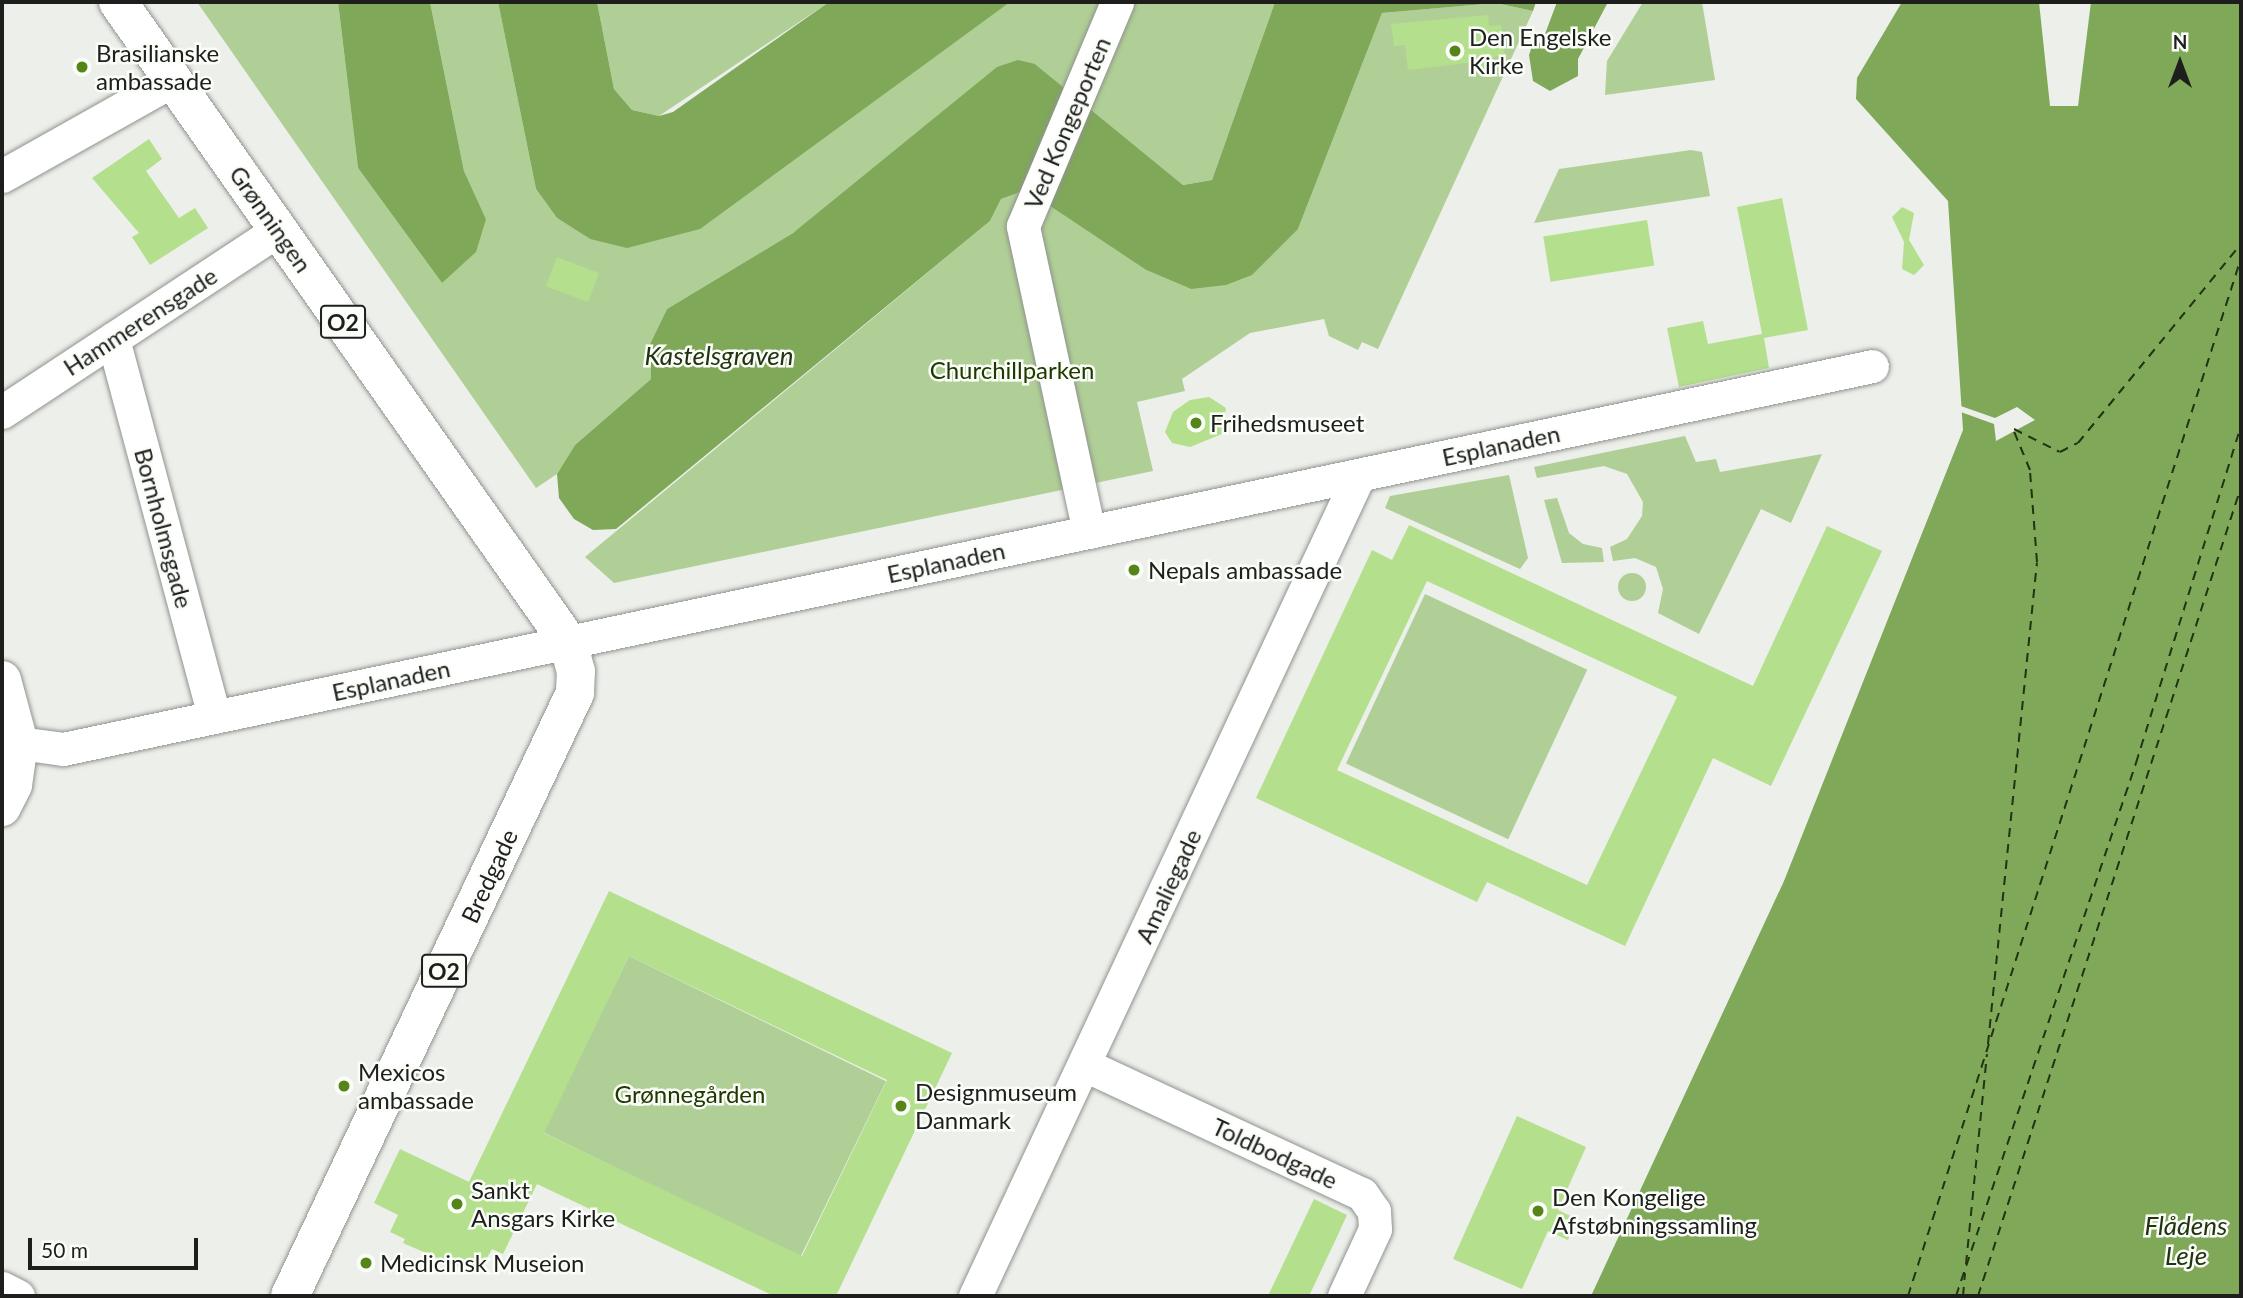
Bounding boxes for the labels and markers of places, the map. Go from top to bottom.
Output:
place label: Den Engelske Kirke [1469,23,1611,79]
place label: Brasilianske ambassade [96,39,219,95]
marker: Den Engelske Kirke [1447,43,1463,59]
marker: Brasilianske ambassade [74,59,90,75]
place label: Frihedsmuseet [1210,409,1364,437]
marker: Frihedsmuseet [1188,415,1204,431]
place label: Nepals ambassade [1148,556,1342,584]
marker: Nepals ambassade [1126,562,1142,578]
place label: Mexicos ambassade [358,1058,474,1114]
marker: Mexicos ambassade [336,1078,352,1094]
place label: Designmuseum Danmark [915,1078,1077,1134]
marker: Designmuseum Danmark [893,1098,909,1114]
place label: Sankt Ansgars Kirke [471,1176,615,1232]
place label: Den Kongelige Afstøbningssamling [1552,1183,1757,1239]
marker: Sankt Ansgars Kirke [449,1196,465,1212]
marker: Den Kongelige Afstøbningssamling [1530,1203,1546,1219]
place label: Medicinsk Museion [380,1249,584,1277]
marker: Medicinsk Museion [358,1255,374,1271]

